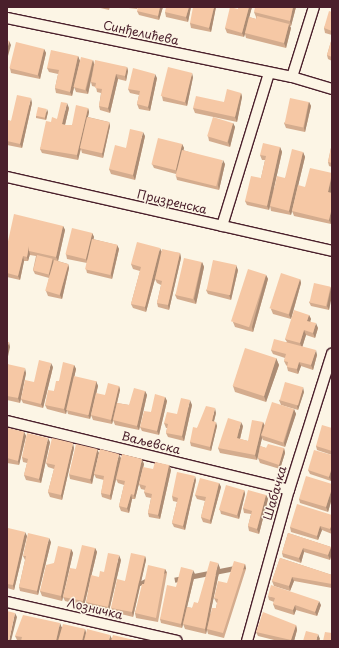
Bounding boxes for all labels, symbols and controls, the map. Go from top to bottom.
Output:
street label: Синђелићева [102,18,180,48]
street label: Призренска [136,187,208,217]
street label: Ваљевска [120,429,182,457]
street label: Шабачка [260,464,290,522]
street label: Лозничка [66,596,124,622]

